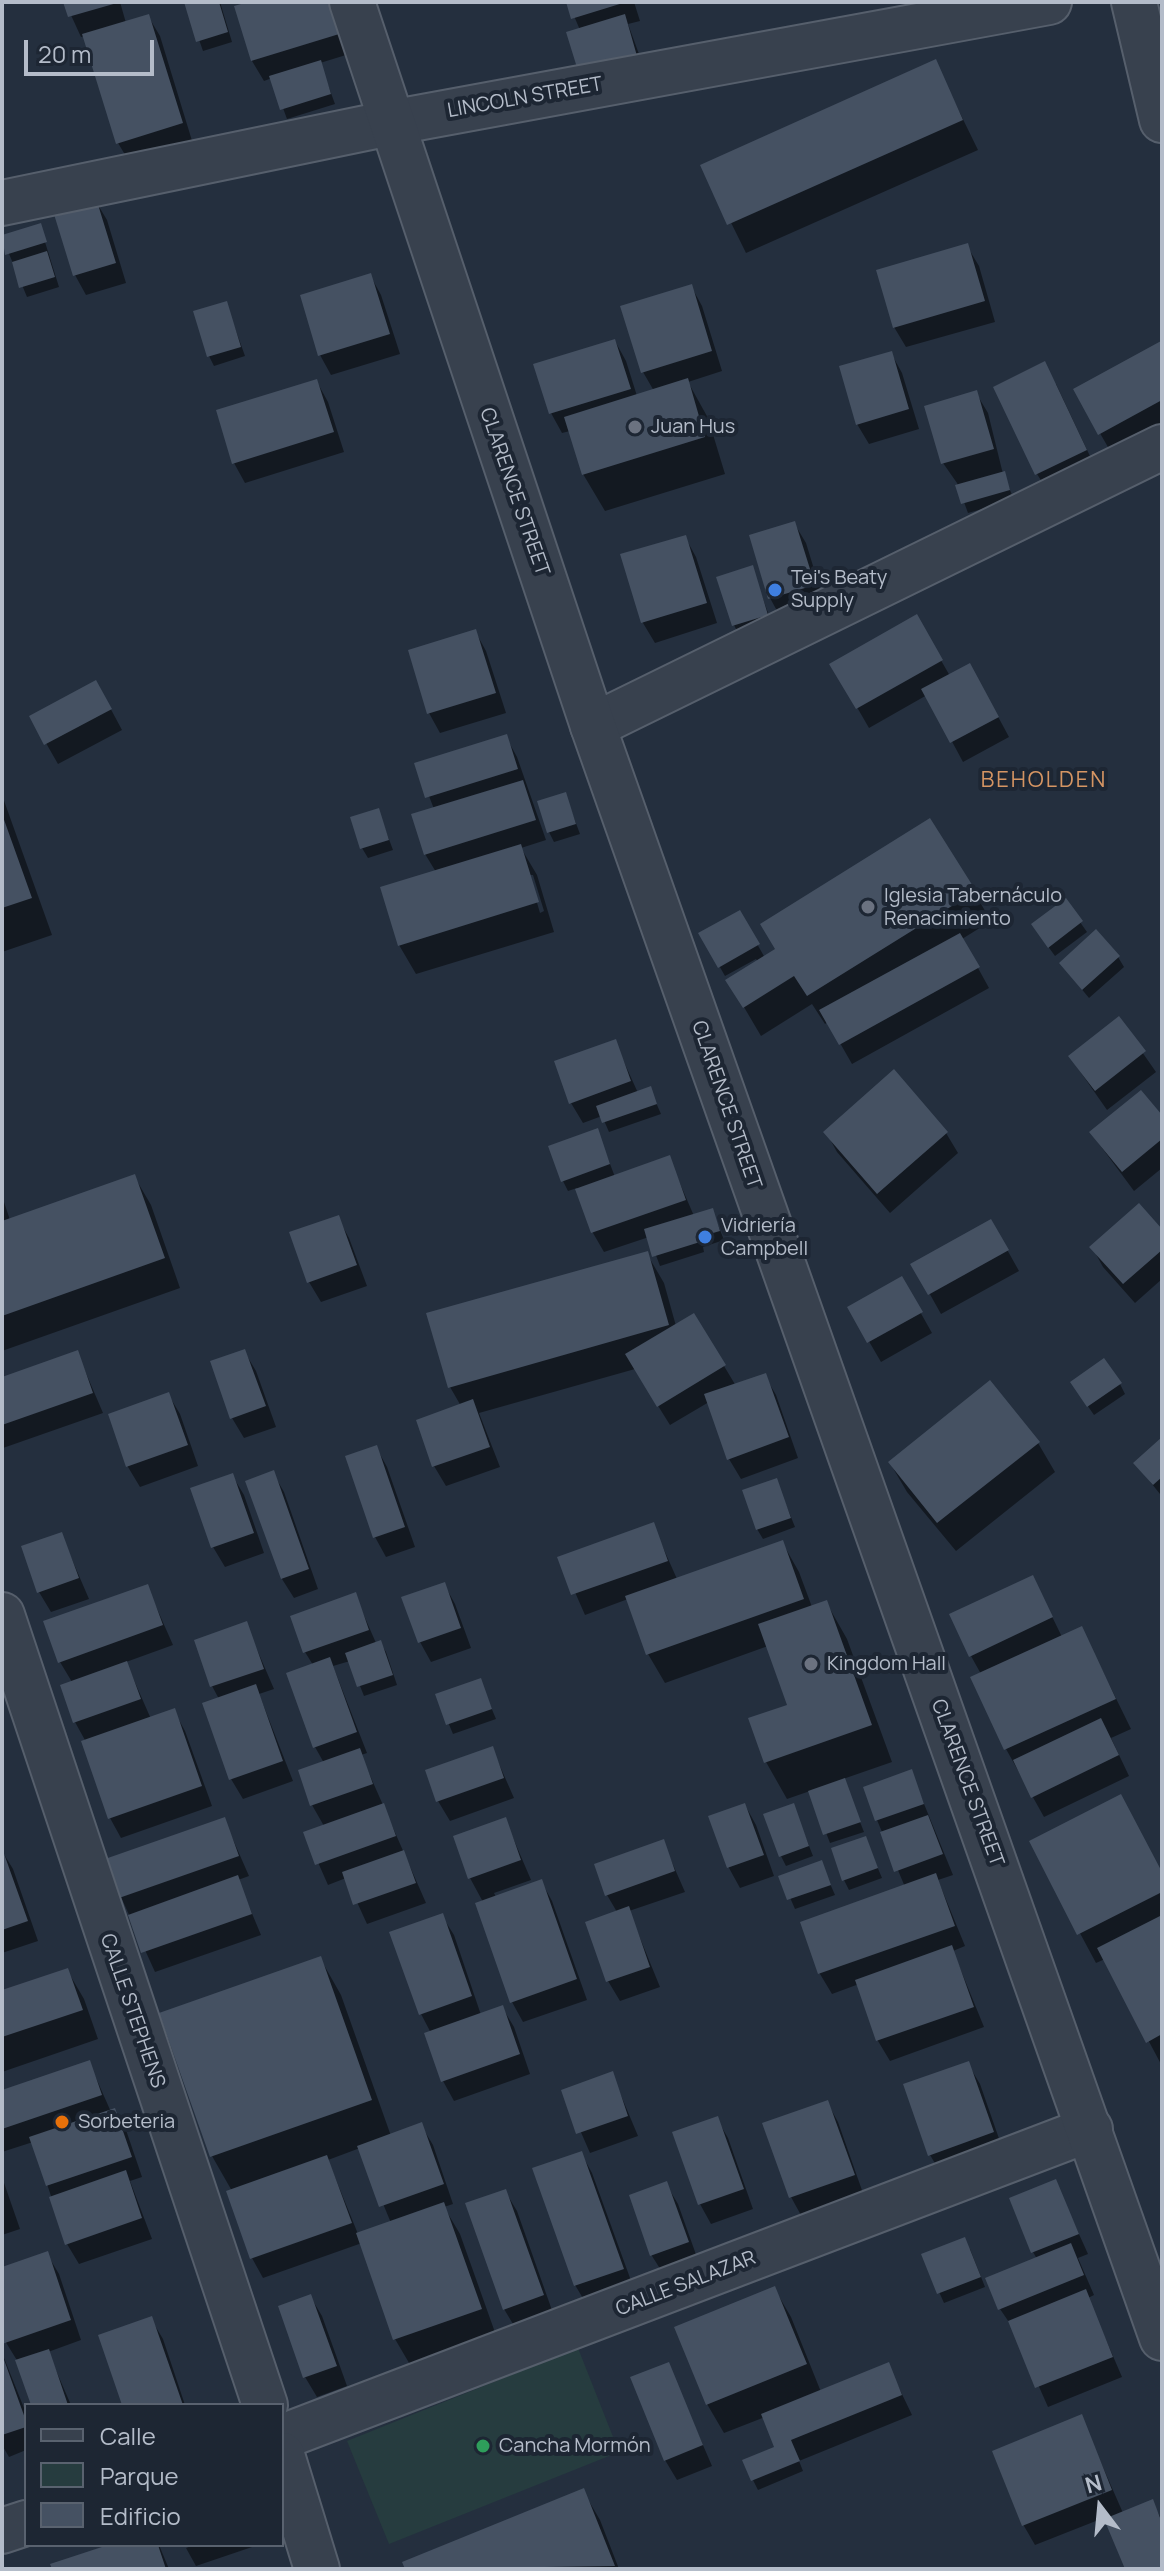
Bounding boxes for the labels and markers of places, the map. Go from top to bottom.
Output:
place label: Juan Hus [651,415,735,439]
marker: Juan Hus [626,418,644,436]
place label: Tei's Beaty Supply [791,566,887,613]
marker: Tei's Beaty Supply [766,581,784,599]
place label: Iglesia Tabernáculo Renacimiento [884,884,1062,931]
marker: Iglesia Tabernáculo Renacimiento [859,898,877,916]
place label: Vidriería Campbell [721,1214,808,1261]
marker: Vidriería Campbell [696,1228,714,1246]
place label: Kingdom Hall [827,1652,946,1676]
marker: Kingdom Hall [802,1655,820,1673]
place label: Sorbeteria [78,2110,175,2134]
marker: Sorbeteria [53,2113,71,2131]
place label: Cancha Mormón [499,2434,651,2458]
marker: Cancha Mormón [474,2437,492,2455]

